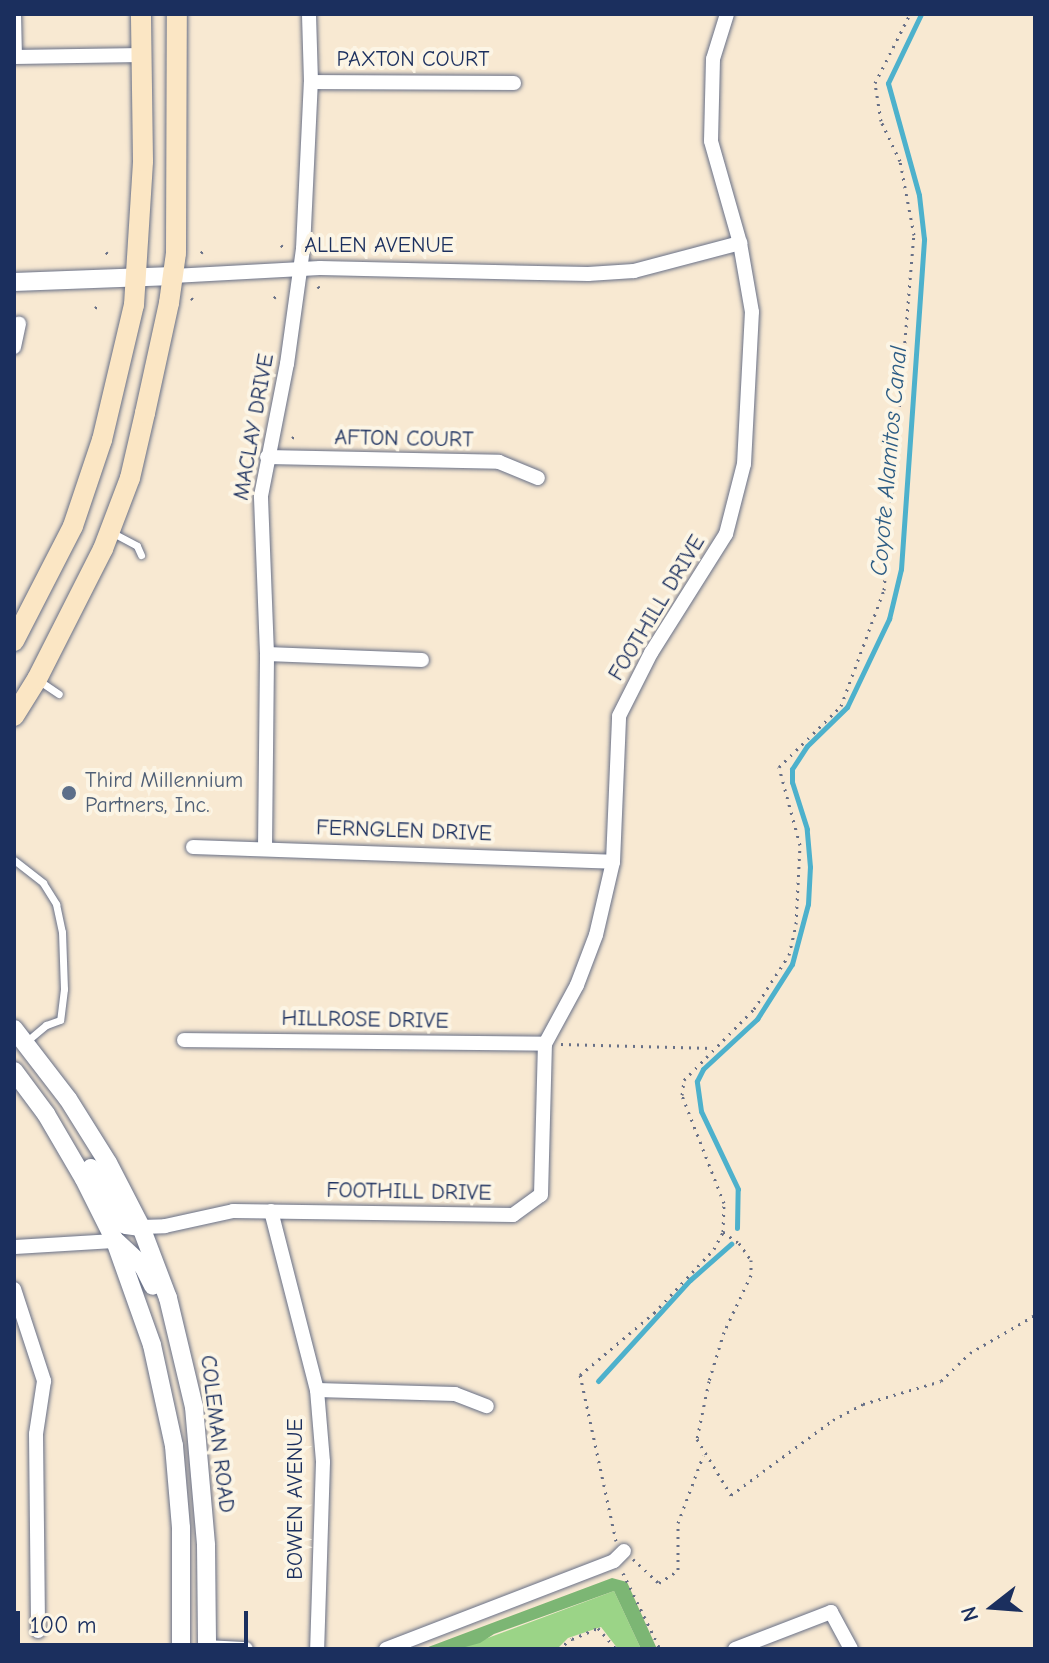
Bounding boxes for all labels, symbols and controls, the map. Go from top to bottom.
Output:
street label: PAXTON COURT [337,47,489,73]
street label: ALLEN AVENUE [304,233,454,259]
water label: Coyote Alamitos Canal [865,345,913,577]
street label: MACLAY DRIVE [228,352,280,502]
street label: AFTON COURT [334,425,474,453]
street label: FOOTHILL DRIVE [603,530,711,686]
place label: Third Millennium Partners, Inc. [85,767,243,818]
marker: Third Millennium Partners, Inc. [60,784,78,802]
street label: FERNGLEN DRIVE [316,815,492,847]
street label: HILLROSE DRIVE [281,1005,449,1035]
street label: FOOTHILL DRIVE [326,1177,492,1207]
street label: COLEMAN ROAD [194,1354,240,1514]
street label: BOWEN AVENUE [283,1418,309,1580]
north arrow [953,1567,1033,1647]
scale bar [20,1595,252,1645]
text: N [956,1603,985,1625]
text: 100 m [30,1611,97,1639]

